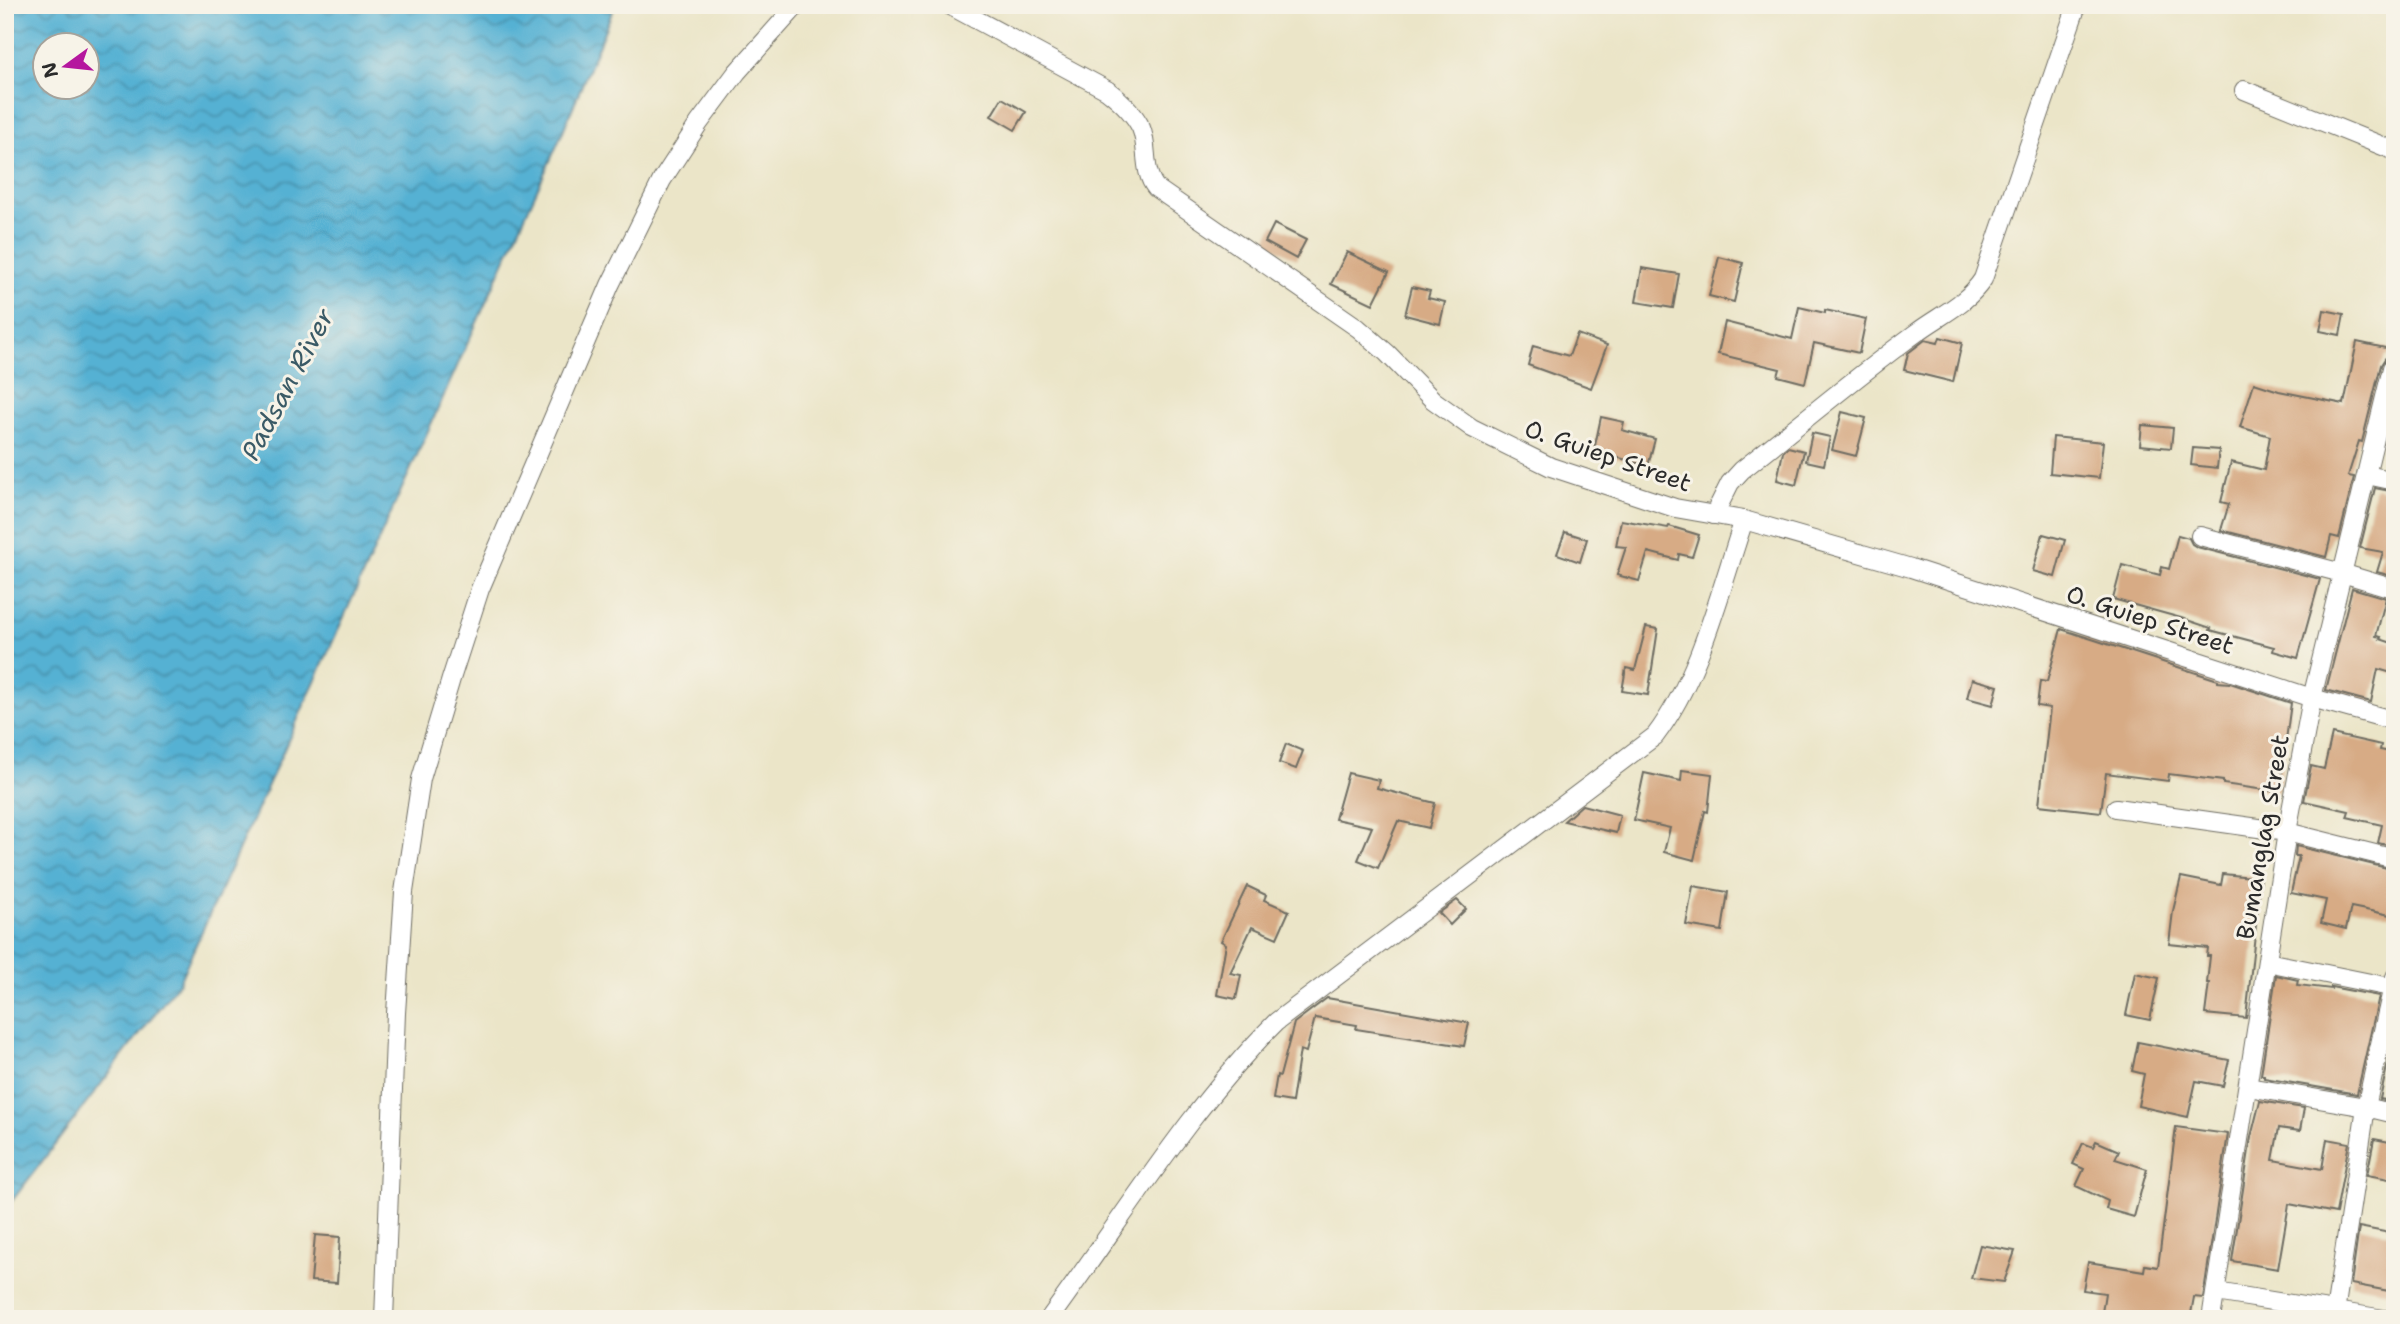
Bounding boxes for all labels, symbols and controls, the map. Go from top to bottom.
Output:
north arrow [32,32,102,102]
text: N [36,60,64,81]
water label: Padsan River [232,301,342,466]
street label: O. Guiep Street [1520,412,1696,500]
street label: O. Guiep Street [2062,578,2238,662]
street label: Bumanglag Street [2229,732,2297,942]

